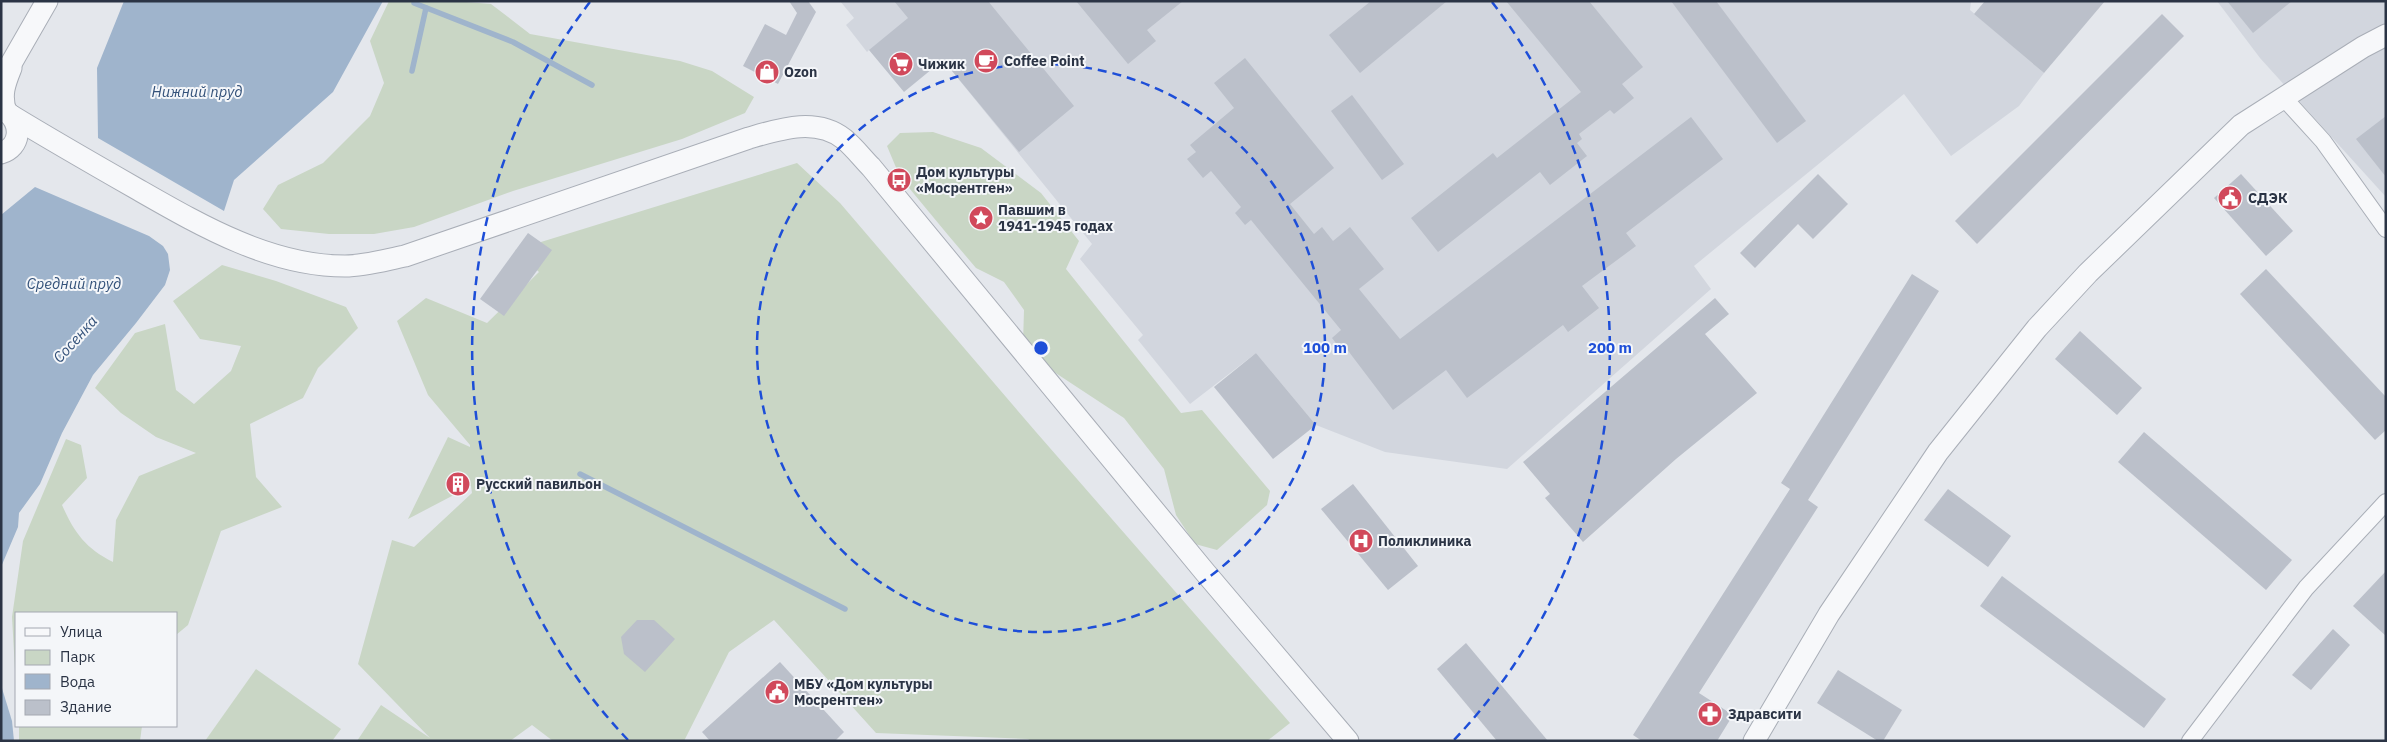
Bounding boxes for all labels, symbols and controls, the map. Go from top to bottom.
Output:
cafe icon: Coffee Point [973,48,999,74]
supermarket icon: Чижик [888,51,914,77]
place label: Coffee Point [1004,52,1085,70]
place label: Чижик [918,55,965,73]
shop icon: Ozon [754,59,780,85]
place label: Ozon [784,63,817,81]
water label: Нижний пруд [151,82,243,101]
place label: Дом культуры «Мосрентген» [916,163,1014,197]
bus stop icon: Дом культуры «Мосрентген» [886,167,912,193]
public building icon: СДЭК [2217,185,2243,211]
place label: СДЭК [2248,189,2287,207]
place label: Павшим в 1941-1945 годах [998,201,1113,235]
place icon: Павшим в 1941-1945 годах [968,205,994,231]
water label: Средний пруд [27,274,121,293]
water label: Сосенка [49,311,101,367]
text: 100 m [1303,338,1347,357]
text: 200 m [1588,338,1632,357]
centre of rings [1032,339,1050,357]
building icon: Русский павильон [445,471,471,497]
place label: Русский павильон [476,475,602,493]
hospital icon: Поликлиника [1348,528,1374,554]
place label: Поликлиника [1378,532,1471,550]
legend [15,612,178,727]
text: Улица [60,622,102,641]
text: Парк [60,647,95,666]
text: Вода [60,672,95,691]
place label: МБУ «Дом культуры Мосрентген» [794,675,933,709]
public building icon: МБУ «Дом культуры Мосрентген» [764,679,790,705]
text: Здание [60,697,112,716]
pharmacy icon: Здравсити [1697,701,1723,727]
place label: Здравсити [1728,705,1801,723]

